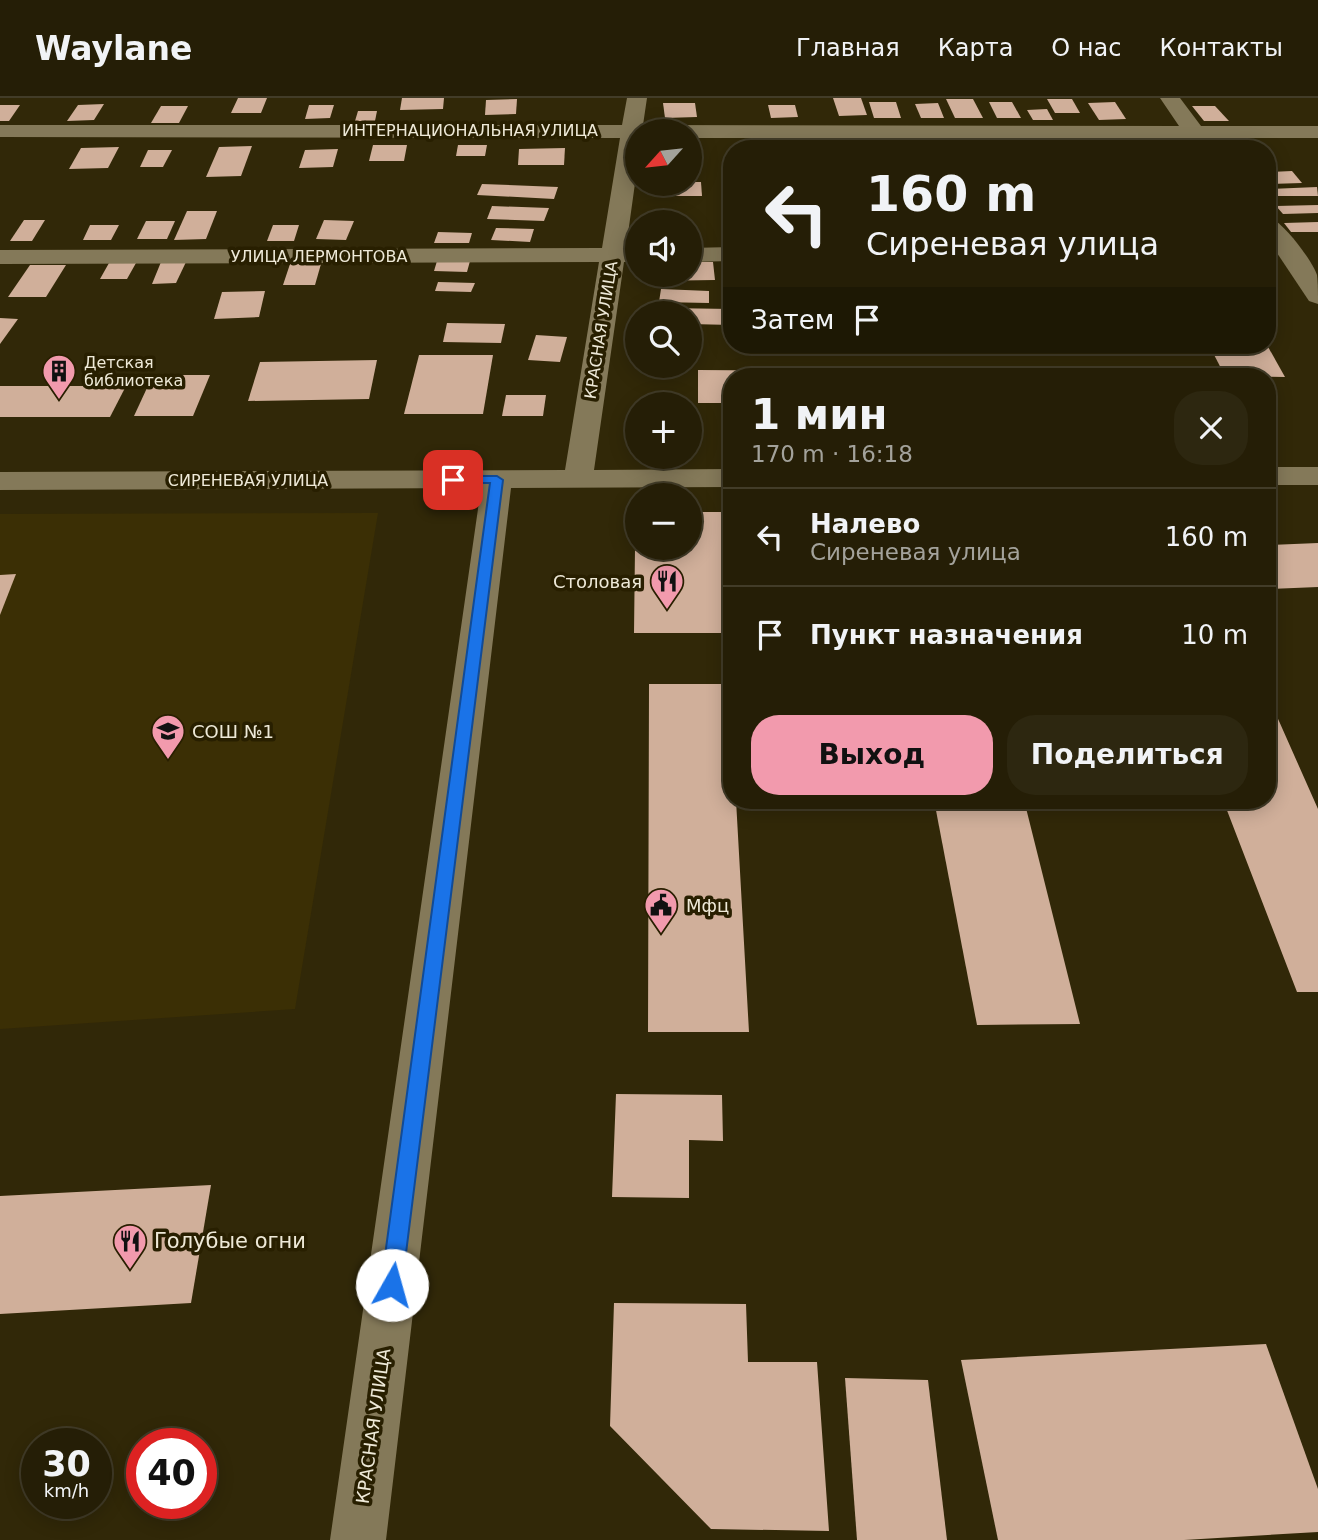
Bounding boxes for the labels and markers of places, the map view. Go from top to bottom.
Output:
building icon: Детская библиотека [40,352,78,401]
place label: Детская библиотека [84,353,183,390]
pin [423,450,483,510]
restaurant icon: Столовая [648,562,686,611]
place label: Столовая [553,571,642,592]
school or university icon: СОШ №1 [149,712,187,761]
place label: СОШ №1 [192,721,274,742]
public building icon: Мфц [642,886,680,935]
place label: Мфц [686,895,729,916]
restaurant icon: Голубые огни [111,1222,149,1271]
place label: Голубые огни [154,1229,306,1253]

